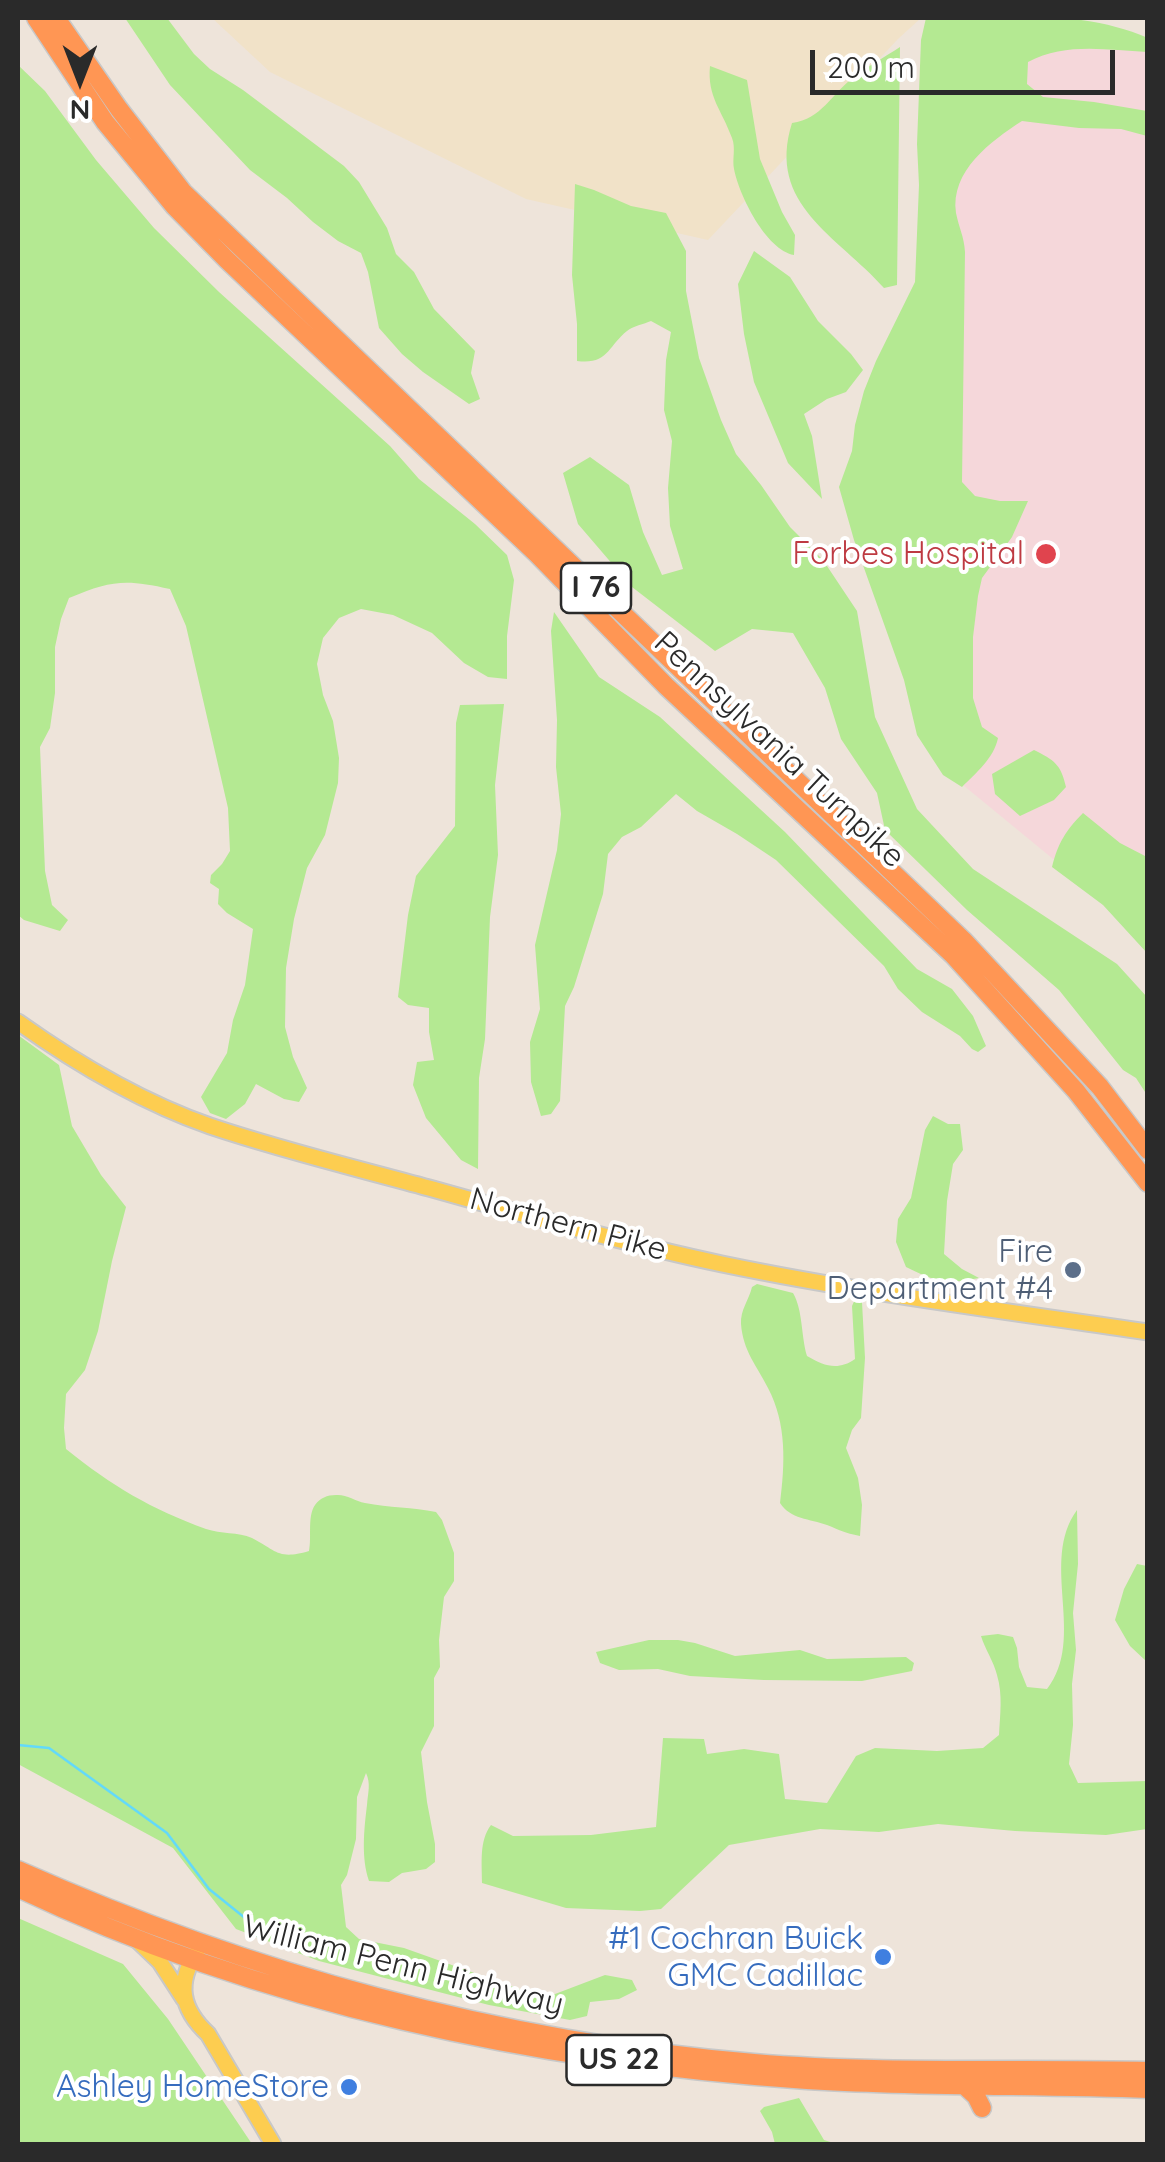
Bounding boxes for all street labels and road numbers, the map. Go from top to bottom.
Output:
road number: I 76 [561,563,631,613]
street label: Pennsylvania Turnpike [646,624,912,876]
street label: Northern Pike [465,1180,671,1270]
street label: William Penn Highway [239,1908,567,2024]
road number: US 22 [566,2035,672,2085]

